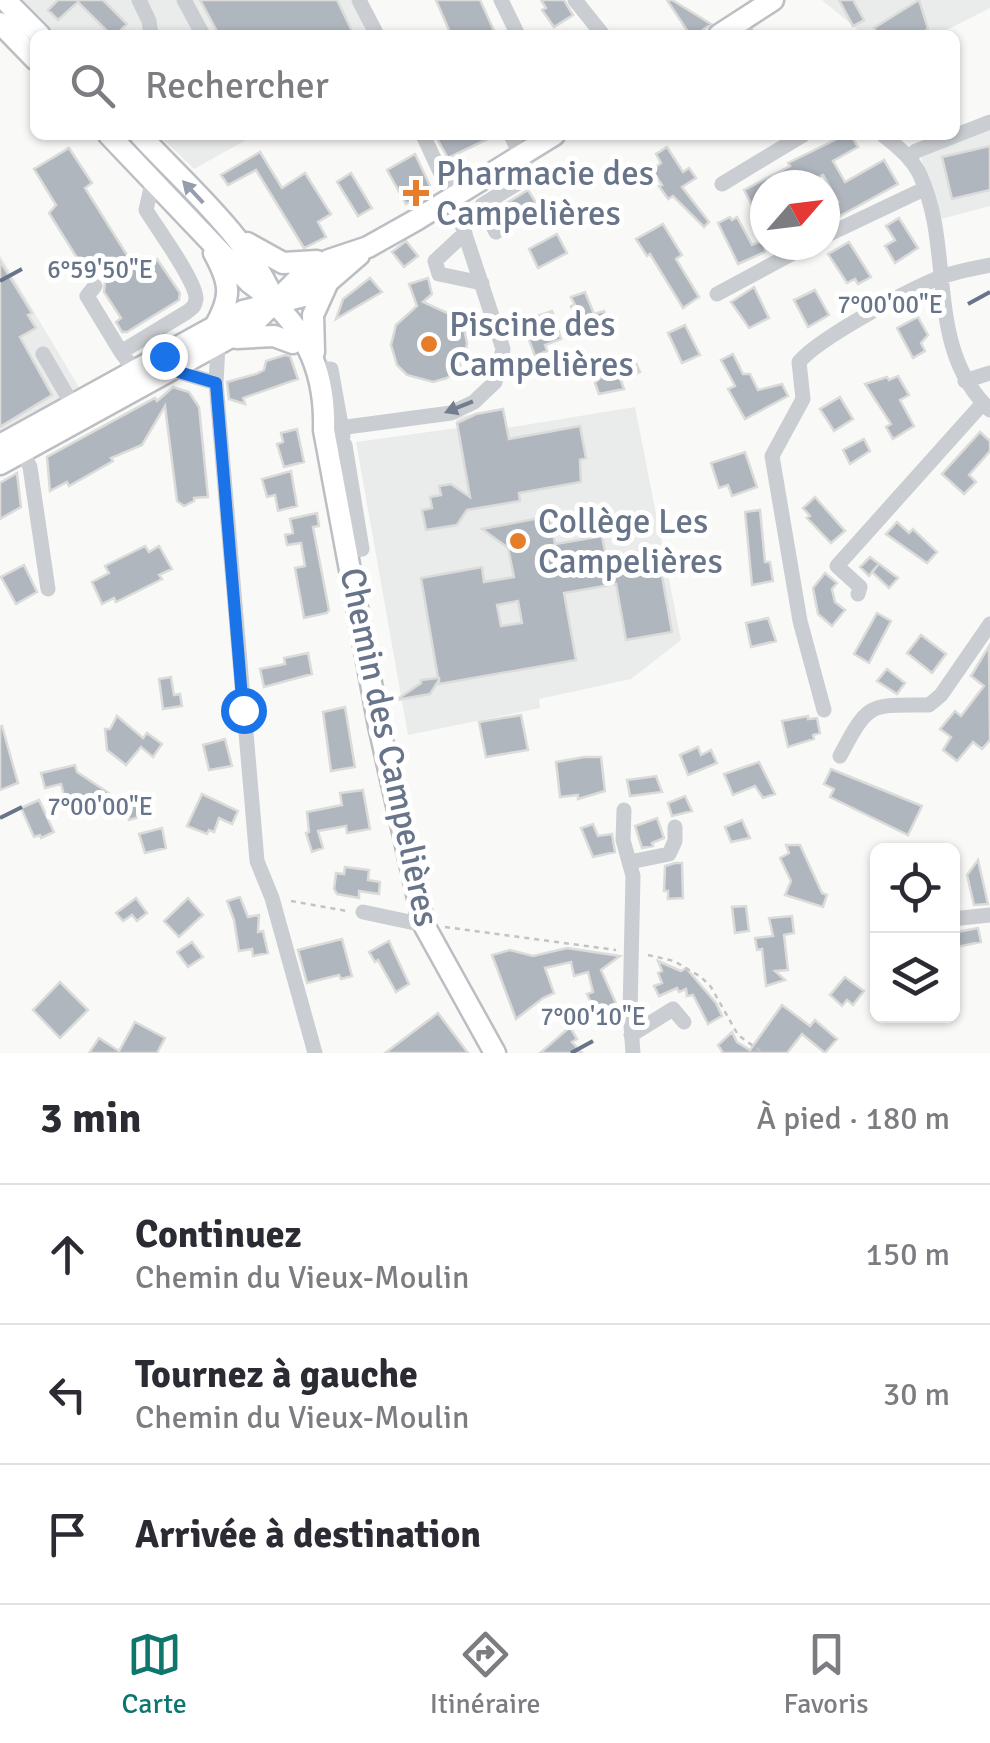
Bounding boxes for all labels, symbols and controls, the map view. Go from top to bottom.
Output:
search box [30,30,960,140]
icon: search [65,58,120,113]
text: Rechercher [145,62,329,109]
place label: Pharmacie des Campelières [436,152,654,235]
north arrow [750,170,840,260]
one-way arrow [182,180,205,204]
marker: Pharmacie des Campelières [405,182,427,204]
text: 6°59'50"E [47,254,153,285]
text: 7°00'00"E [837,289,943,320]
place label: Piscine des Campelières [449,303,634,386]
marker: Piscine des Campelières [418,333,440,355]
route end [142,334,188,380]
one-way arrow [444,400,474,416]
place label: Collège Les Campelières [538,500,723,583]
marker: Collège Les Campelières [507,530,529,552]
street label: Chemin des Campelières [330,564,449,930]
route start [221,688,267,734]
text: 7°00'00"E [47,791,153,822]
map controls [870,843,960,1023]
button: locate [870,843,960,933]
button: layers [870,933,960,1023]
text: 7°00'10"E [540,1001,646,1032]
text: 3 min [40,1093,141,1144]
text: À pied · 180 m [757,1099,950,1138]
text: Continuez [135,1211,302,1258]
icon: ahead [40,1227,95,1282]
text: 150 m [866,1235,950,1274]
text: Chemin du Vieux-Moulin [135,1258,469,1297]
text: Tournez à gauche [135,1351,418,1398]
icon: left [40,1367,95,1422]
text: 30 m [883,1375,950,1414]
text: Chemin du Vieux-Moulin [135,1398,469,1437]
icon: arrive [40,1507,95,1562]
text: Arrivée à destination [135,1511,481,1558]
tab: Carte [121,1627,187,1721]
tab: Itinéraire [430,1627,541,1721]
tab: Favoris [784,1627,869,1721]

